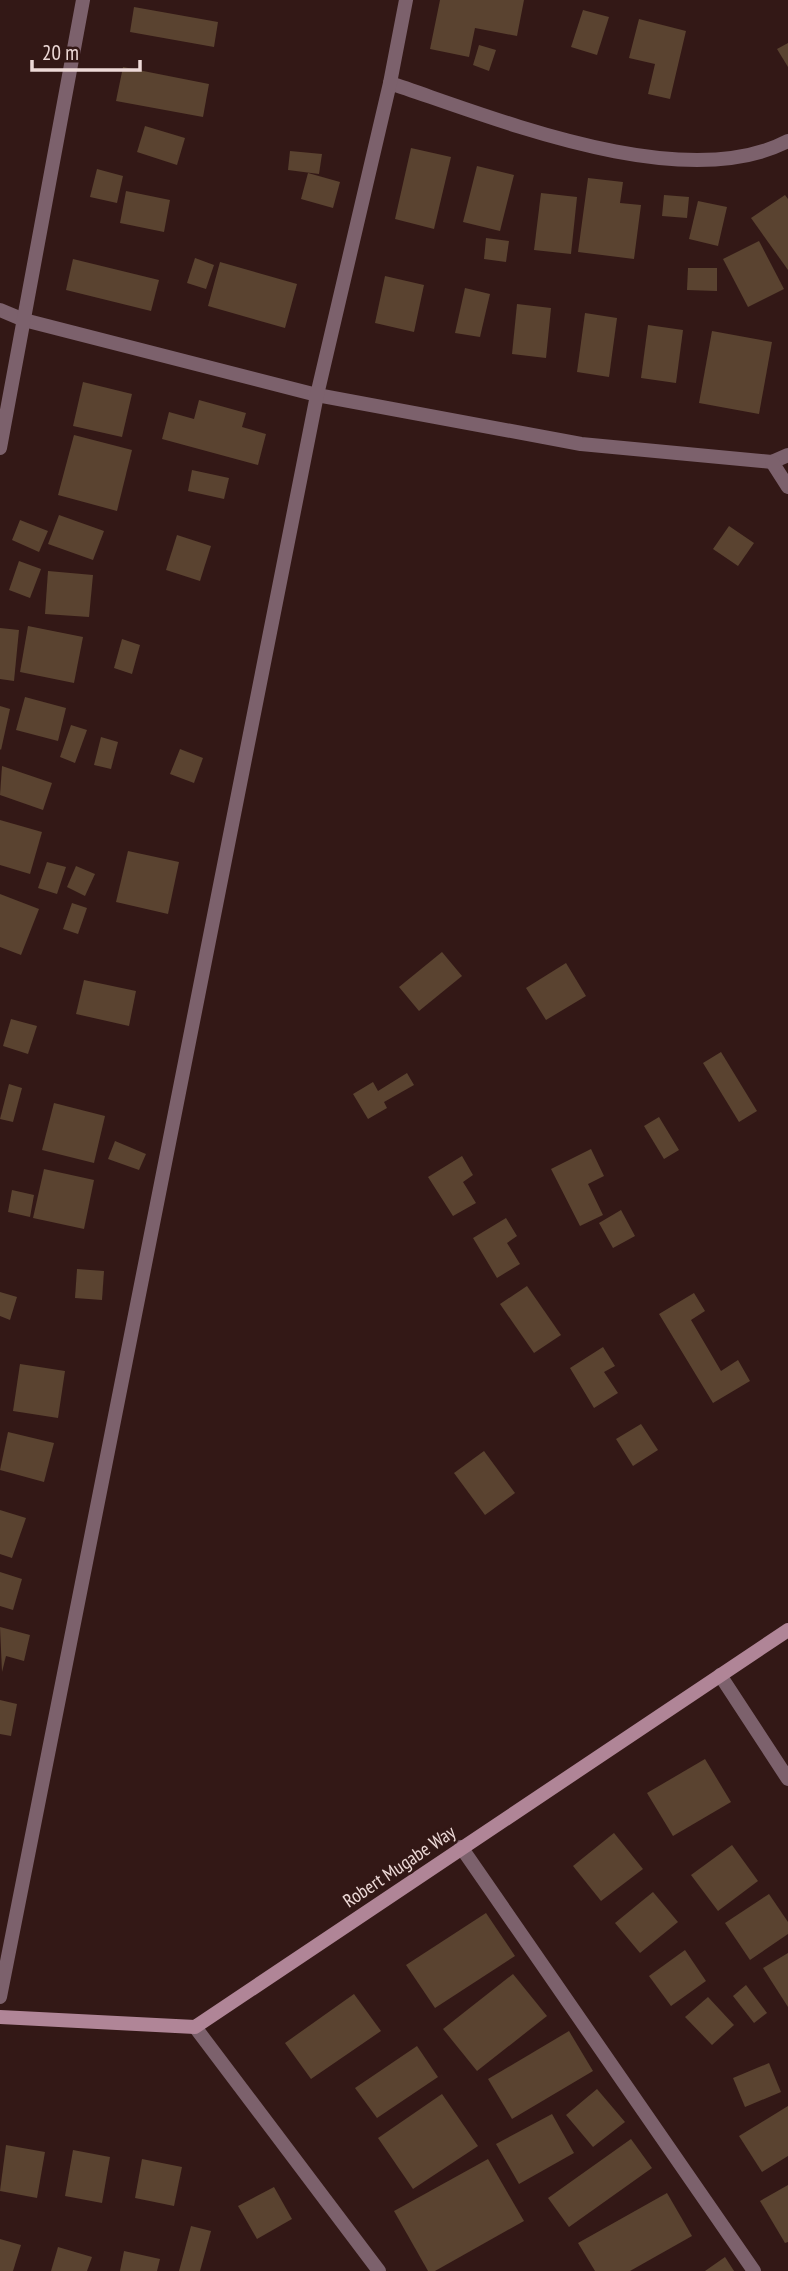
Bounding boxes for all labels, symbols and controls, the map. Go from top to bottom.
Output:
scale bar [32,28,140,72]
text: 20 m [42,39,79,66]
street label: Robert Mugabe Way [338,1819,460,1912]

